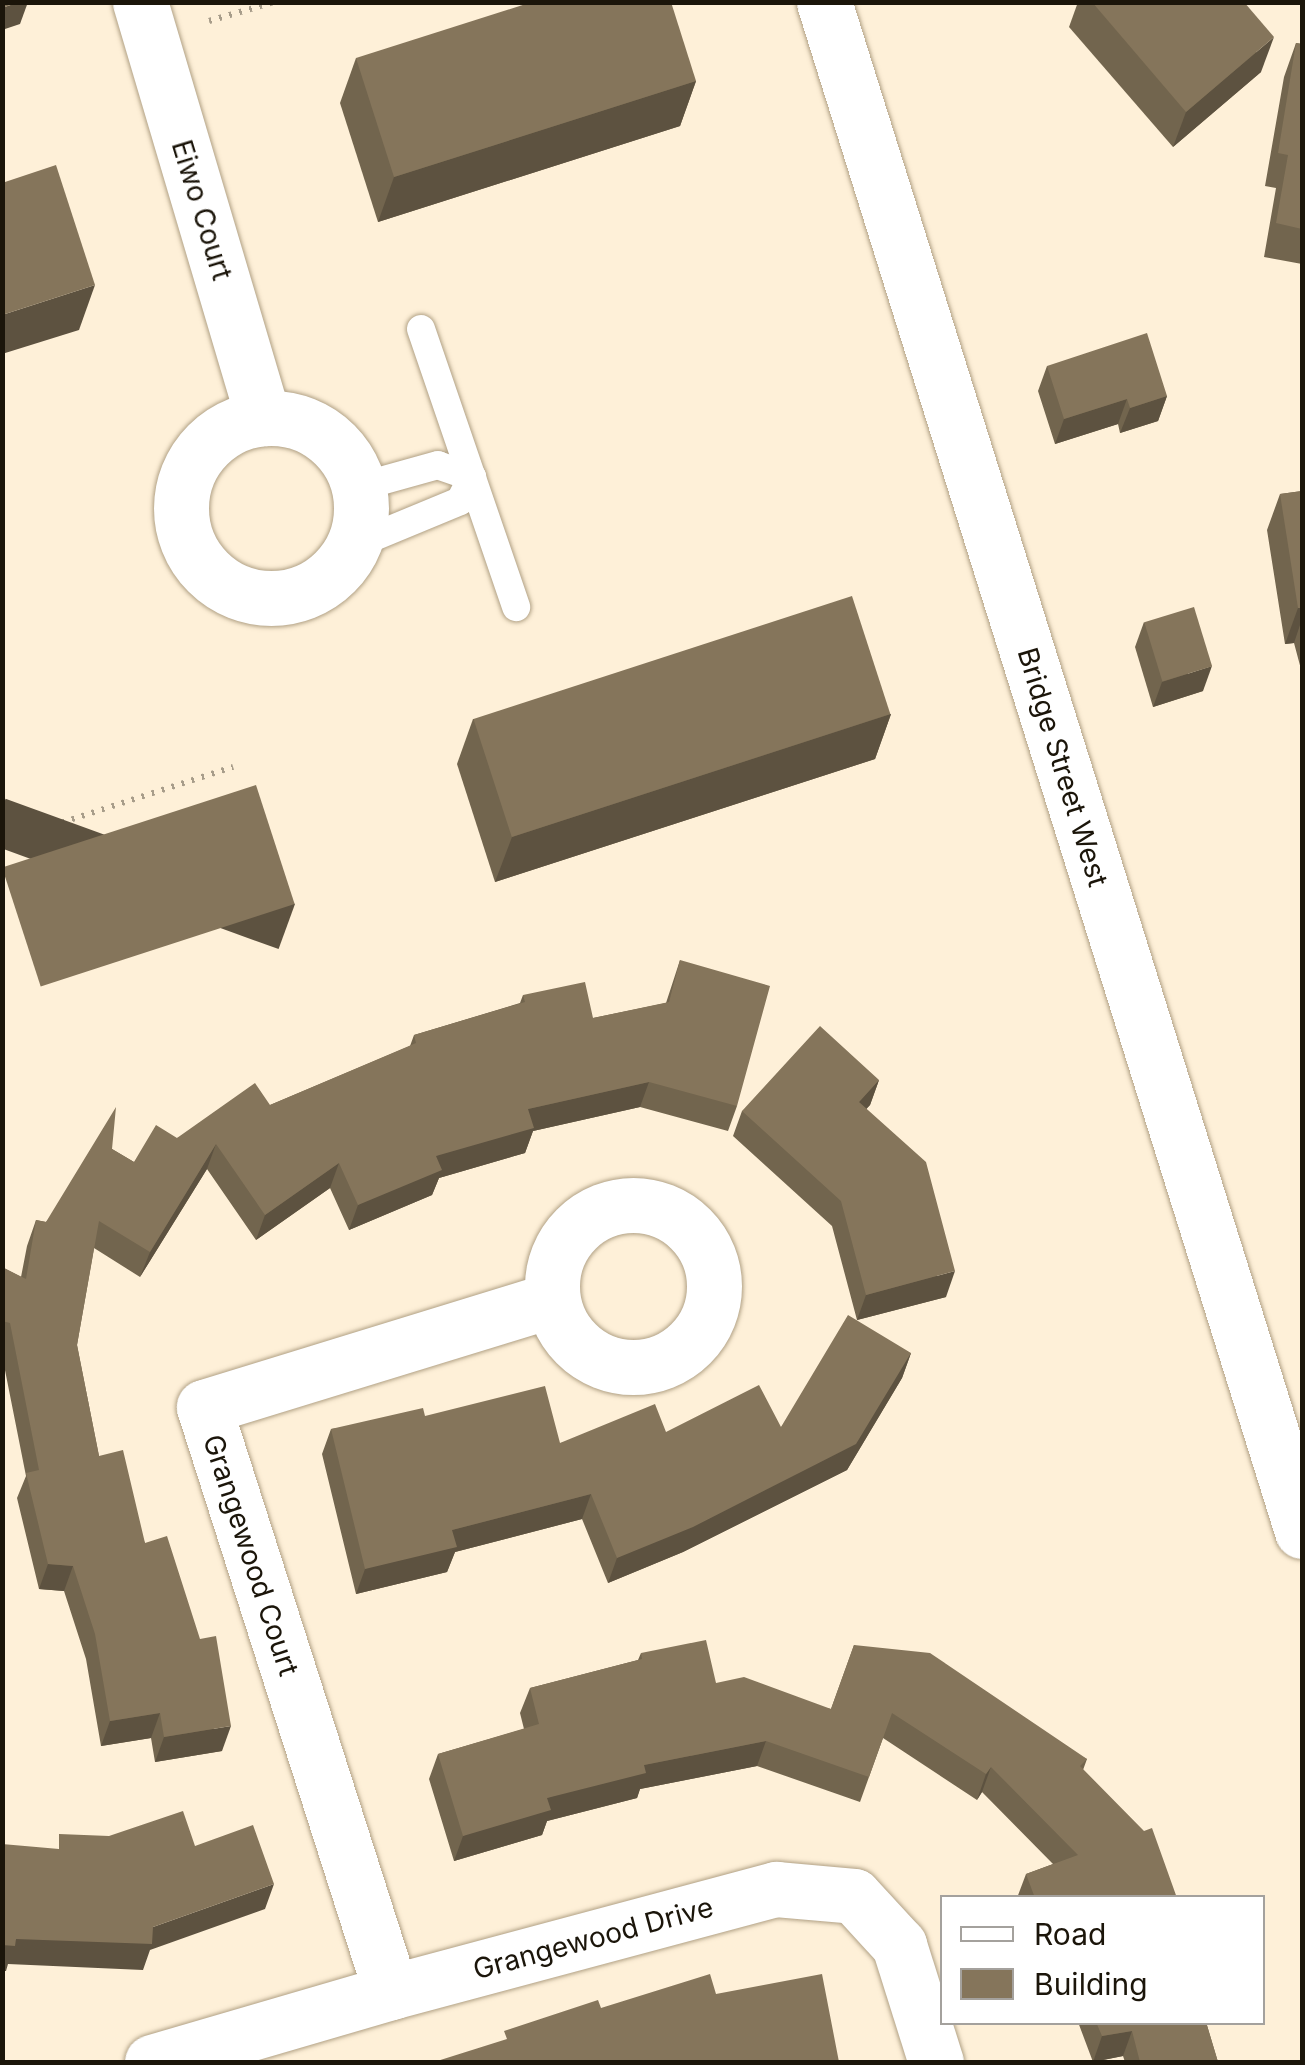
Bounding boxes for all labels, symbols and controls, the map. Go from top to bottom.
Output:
street label: Eiwo Court [165,136,239,284]
street label: Bridge Street West [1011,644,1115,890]
street label: Grangewood Court [196,1430,306,1680]
street label: Grangewood Drive [469,1890,717,1986]
legend [940,1895,1265,2025]
text: Road [1034,1916,1106,1952]
text: Building [1034,1966,1148,2002]

